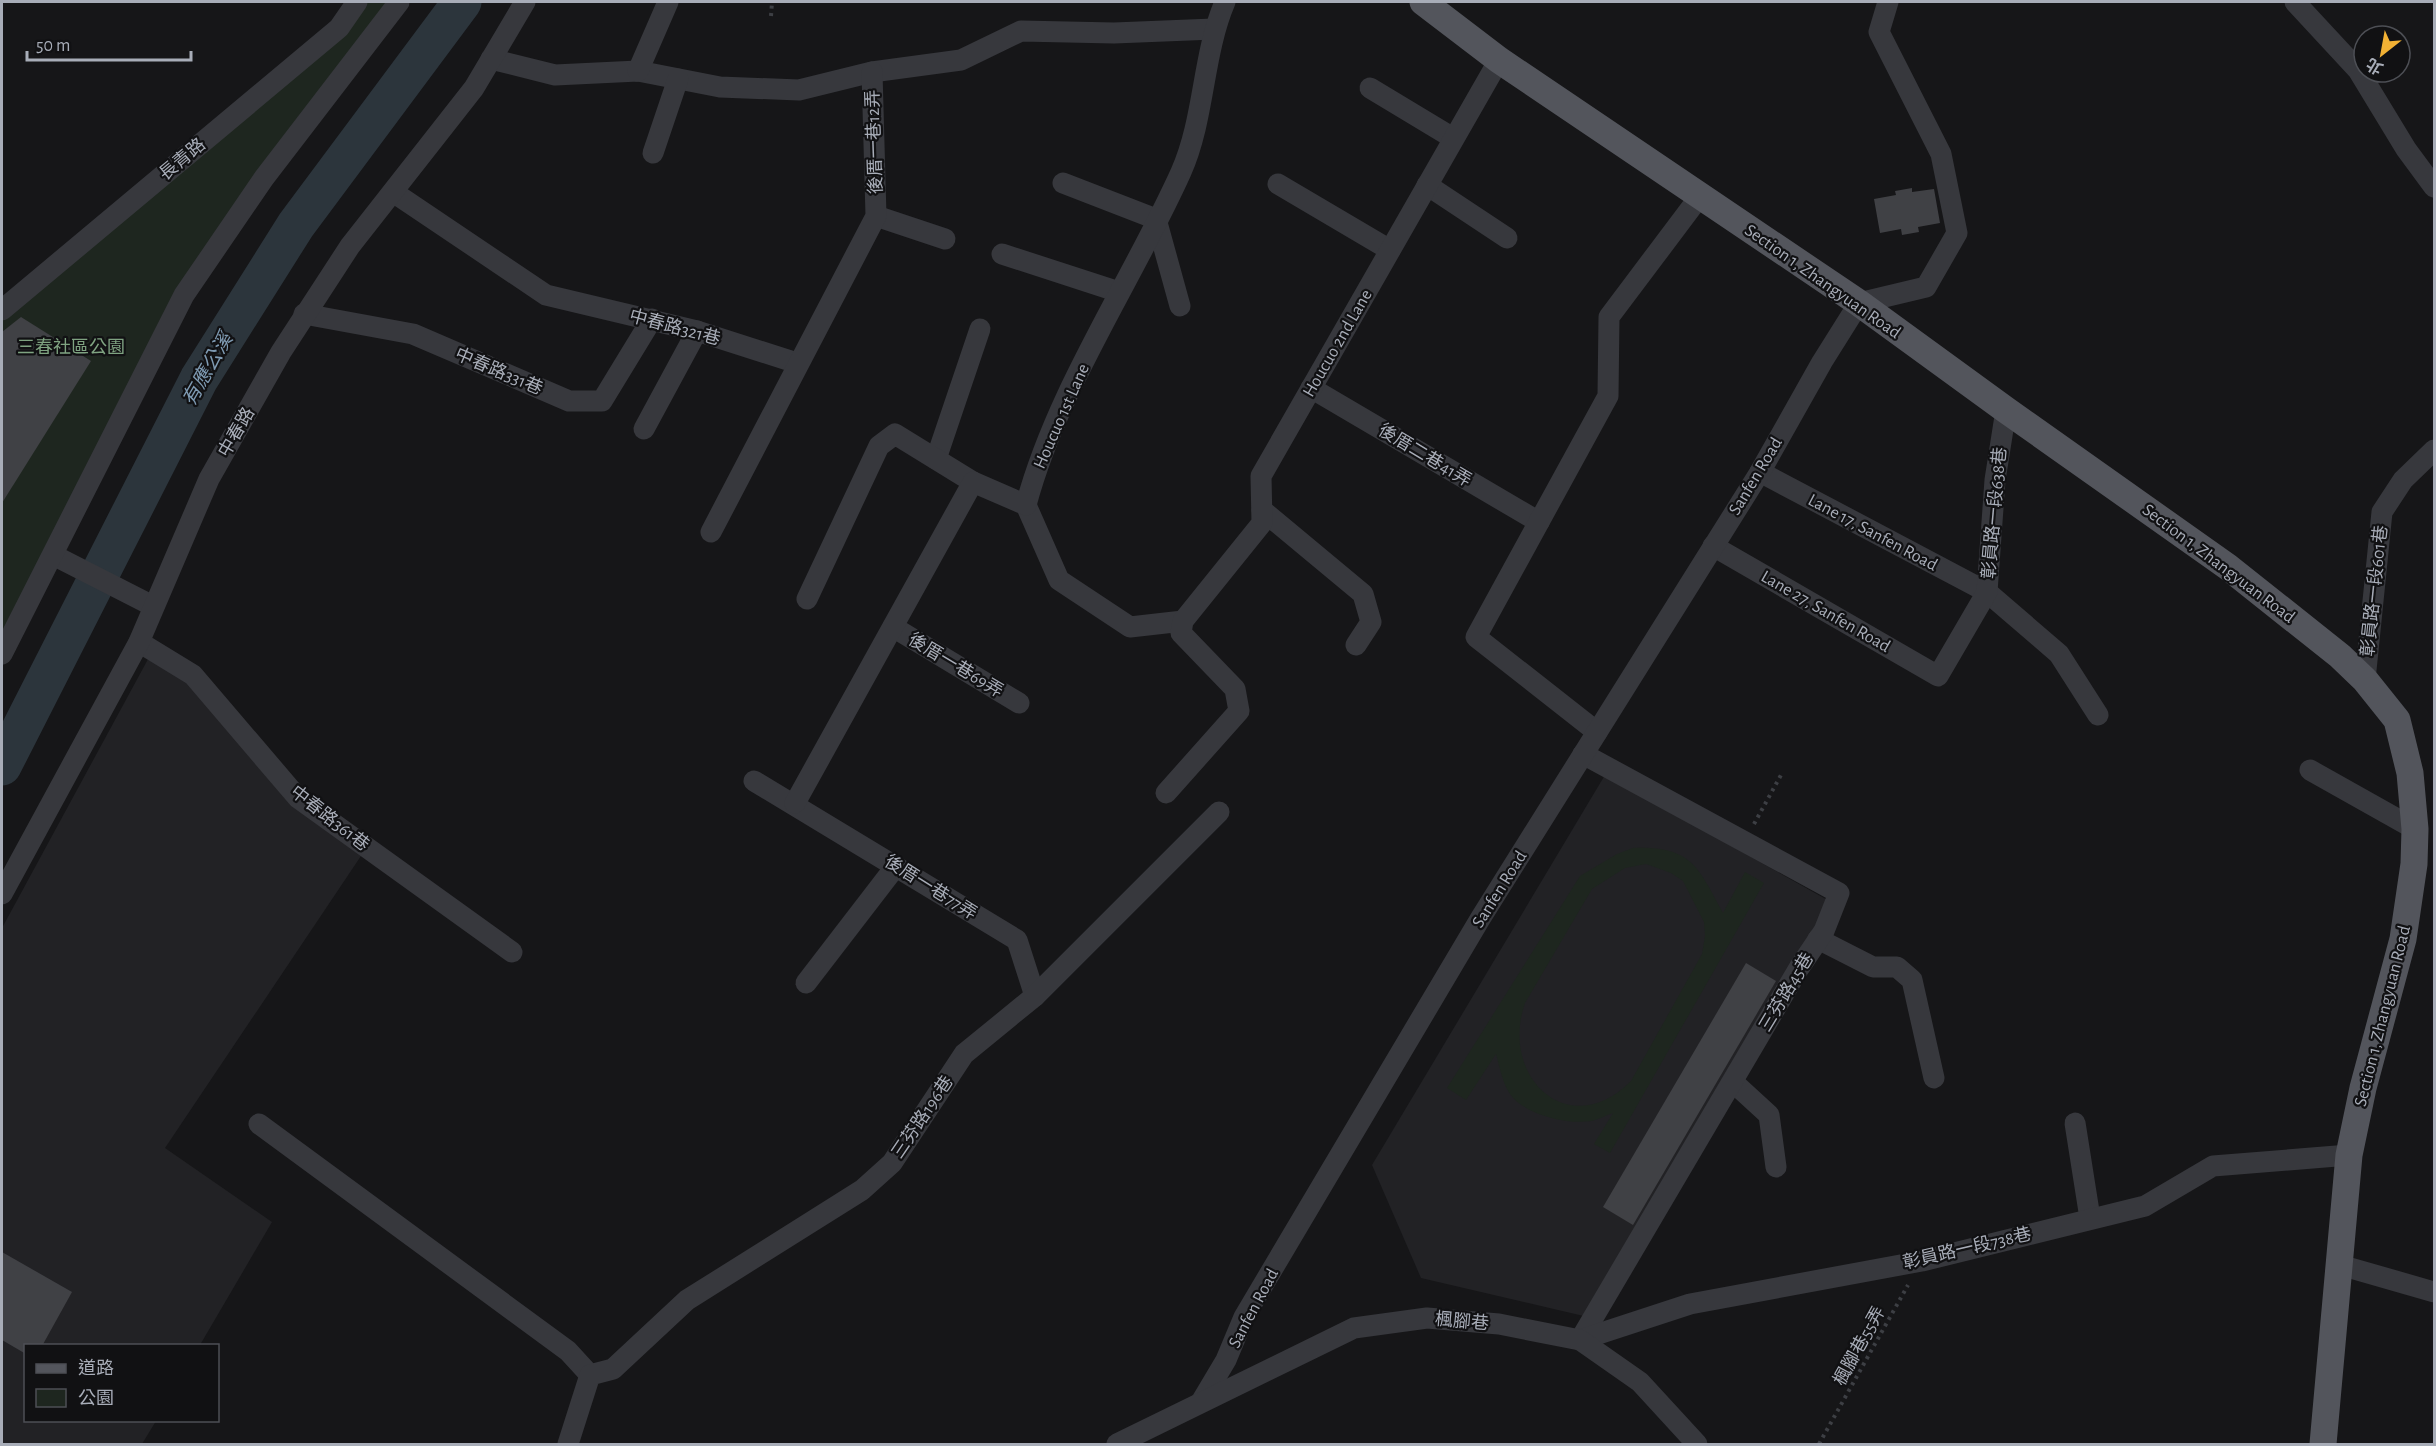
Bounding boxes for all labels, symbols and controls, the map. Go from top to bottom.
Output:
scale bar [27,24,190,62]
north arrow [2352,24,2412,84]
text: 50 m [36,37,70,55]
text: 北 [2363,55,2386,78]
street label: 後厝一巷12弄 [862,89,886,195]
street label: 長青路 [155,134,209,184]
street label: Section 1, Zhangyuan Road [1741,221,1904,342]
street label: Houcuo 2nd Lane [1300,287,1376,400]
street label: 中春路321巷 [627,305,723,349]
water label: 有應公溪 [177,326,238,409]
park label: 三春社區公園 [17,337,125,357]
street label: 中春路331巷 [452,344,546,398]
street label: Houcuo 1st Lane [1031,361,1093,472]
street label: 中春路 [214,404,258,460]
street label: 後厝二巷41弄 [1375,419,1475,491]
street label: Sanfen Road [1726,435,1786,518]
street label: 彰員路一段638巷 [1978,446,2010,580]
street label: Lane 17, Sanfen Road [1805,491,1940,575]
street label: Section 1, Zhangyuan Road [2139,501,2298,627]
street label: 彰員路一段601巷 [2357,524,2391,658]
street label: Lane 27, Sanfen Road [1758,568,1893,656]
street label: 後厝一巷69弄 [905,629,1007,701]
street label: 中春路361巷 [287,781,373,855]
street label: Sanfen Road [1469,848,1530,931]
street label: 後厝一巷77弄 [881,851,981,923]
street label: Section 1, Zhangyuan Road [2352,924,2414,1109]
street label: 三芬路45巷 [1755,949,1817,1035]
street label: 三芬路196巷 [887,1072,957,1162]
street label: 彰員路一段738巷 [1901,1223,2033,1273]
street label: Sanfen Road [1226,1266,1282,1351]
street label: 楓腳巷55弄 [1829,1303,1889,1389]
street label: 楓腳巷 [1434,1309,1490,1333]
legend [24,1344,219,1422]
text: 道路 [78,1358,114,1378]
text: 公園 [78,1389,114,1408]

